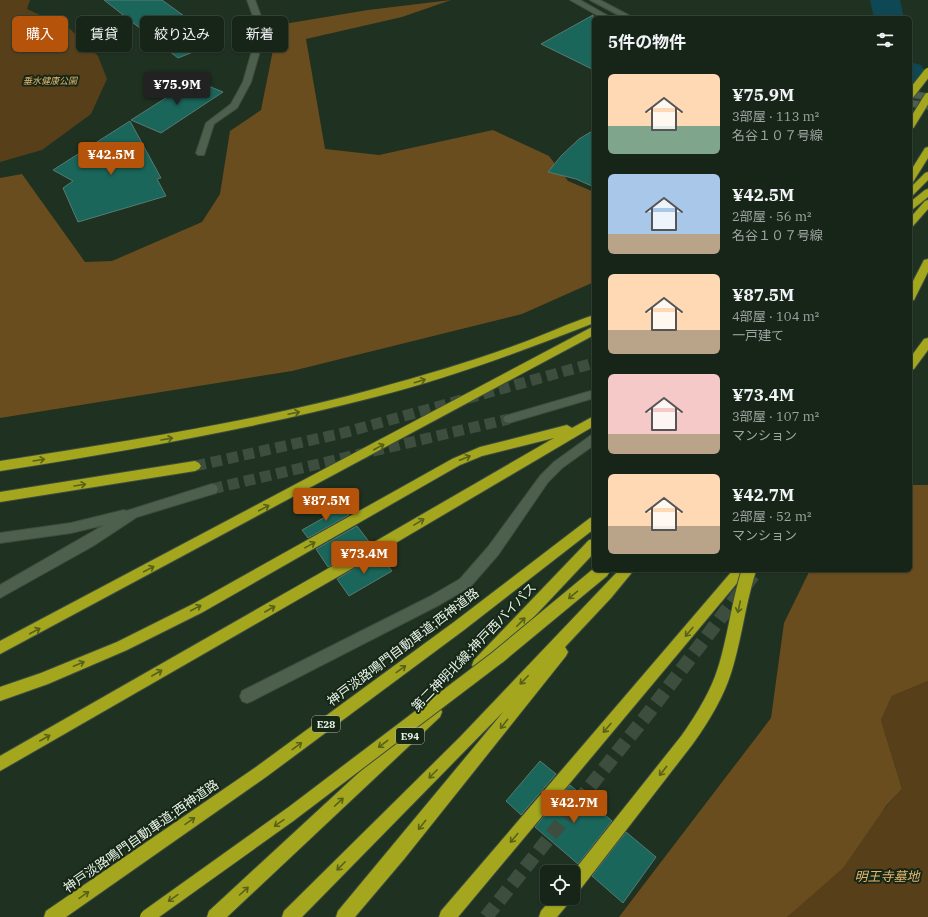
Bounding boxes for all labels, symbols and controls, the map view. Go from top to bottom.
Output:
chip: 購入 [12,16,68,52]
chip: 賃貸 [76,16,132,52]
chip: 絞り込み [140,16,224,52]
chip: 新着 [232,16,288,52]
icon: filters [874,29,896,51]
text: 5件の物件 [608,31,686,53]
pin: ¥75.9M [144,72,210,106]
park label: 垂水健康公園 [23,75,79,86]
text: ¥75.9M [153,76,201,93]
text: ¥75.9M [732,84,794,106]
icon: home [640,90,688,138]
text: 3部屋 · 113 m² [732,108,819,125]
text: 名谷１０７号線 [732,127,823,144]
pin: ¥42.5M [78,142,144,176]
text: ¥42.5M [87,146,135,163]
text: ¥42.5M [732,184,794,206]
icon: home [640,190,688,238]
text: 2部屋 · 56 m² [732,208,812,225]
text: 名谷１０７号線 [732,227,823,244]
text: ¥87.5M [732,284,794,306]
icon: home [640,290,688,338]
text: 4部屋 · 104 m² [732,308,819,325]
text: 一戸建て [732,327,784,344]
one-way arrow [413,377,426,384]
text: ¥73.4M [732,384,794,406]
icon: home [640,390,688,438]
text: 3部屋 · 107 m² [732,408,819,425]
one-way arrow [287,409,300,417]
text: マンション [732,427,797,444]
one-way arrow [160,435,173,443]
one-way arrow [372,442,384,450]
one-way arrow [458,454,470,462]
one-way arrow [32,456,45,464]
one-way arrow [73,481,86,489]
text: ¥42.7M [732,484,794,506]
pin: ¥87.5M [293,488,359,522]
icon: home [640,490,688,538]
text: ¥87.5M [302,492,350,509]
one-way arrow [258,504,270,511]
text: 2部屋 · 52 m² [732,508,812,525]
one-way arrow [413,518,424,526]
text: マンション [732,527,797,544]
one-way arrow [304,541,316,549]
pin: ¥73.4M [331,541,397,575]
text: ¥73.4M [340,545,388,562]
one-way arrow [143,565,155,573]
street label: 第二神明北線;神戸西バイパス [408,579,540,715]
street label: 神戸淡路鳴門自動車道;西神道路 [324,584,482,710]
one-way arrow [568,590,579,599]
one-way arrow [734,600,742,613]
one-way arrow [190,604,202,612]
one-way arrow [264,604,276,612]
one-way arrow [516,617,526,627]
one-way arrow [29,626,41,634]
one-way arrow [685,627,694,637]
one-way arrow [73,660,85,668]
one-way arrow [396,665,407,673]
one-way arrow [151,669,163,677]
one-way arrow [519,675,529,685]
road number: E28 [312,716,340,732]
one-way arrow [499,718,508,729]
one-way arrow [603,723,612,734]
road number: E94 [396,728,424,744]
one-way arrow [39,734,51,742]
one-way arrow [378,740,389,748]
one-way arrow [291,742,302,750]
one-way arrow [658,766,667,777]
one-way arrow [428,769,438,779]
street label: 神戸淡路鳴門自動車道;西神道路 [60,776,222,896]
pin: ¥42.7M [541,790,607,824]
text: ¥42.7M [550,794,598,811]
one-way arrow [334,797,344,807]
one-way arrow [185,817,196,825]
one-way arrow [274,818,285,827]
one-way arrow [417,819,426,830]
one-way arrow [509,833,518,843]
one-way arrow [337,861,346,871]
map controls [540,865,580,905]
button: locate [540,865,580,905]
park label: 明王寺墓地 [854,868,921,885]
one-way arrow [239,886,249,896]
one-way arrow [78,891,89,899]
one-way arrow [168,894,179,902]

